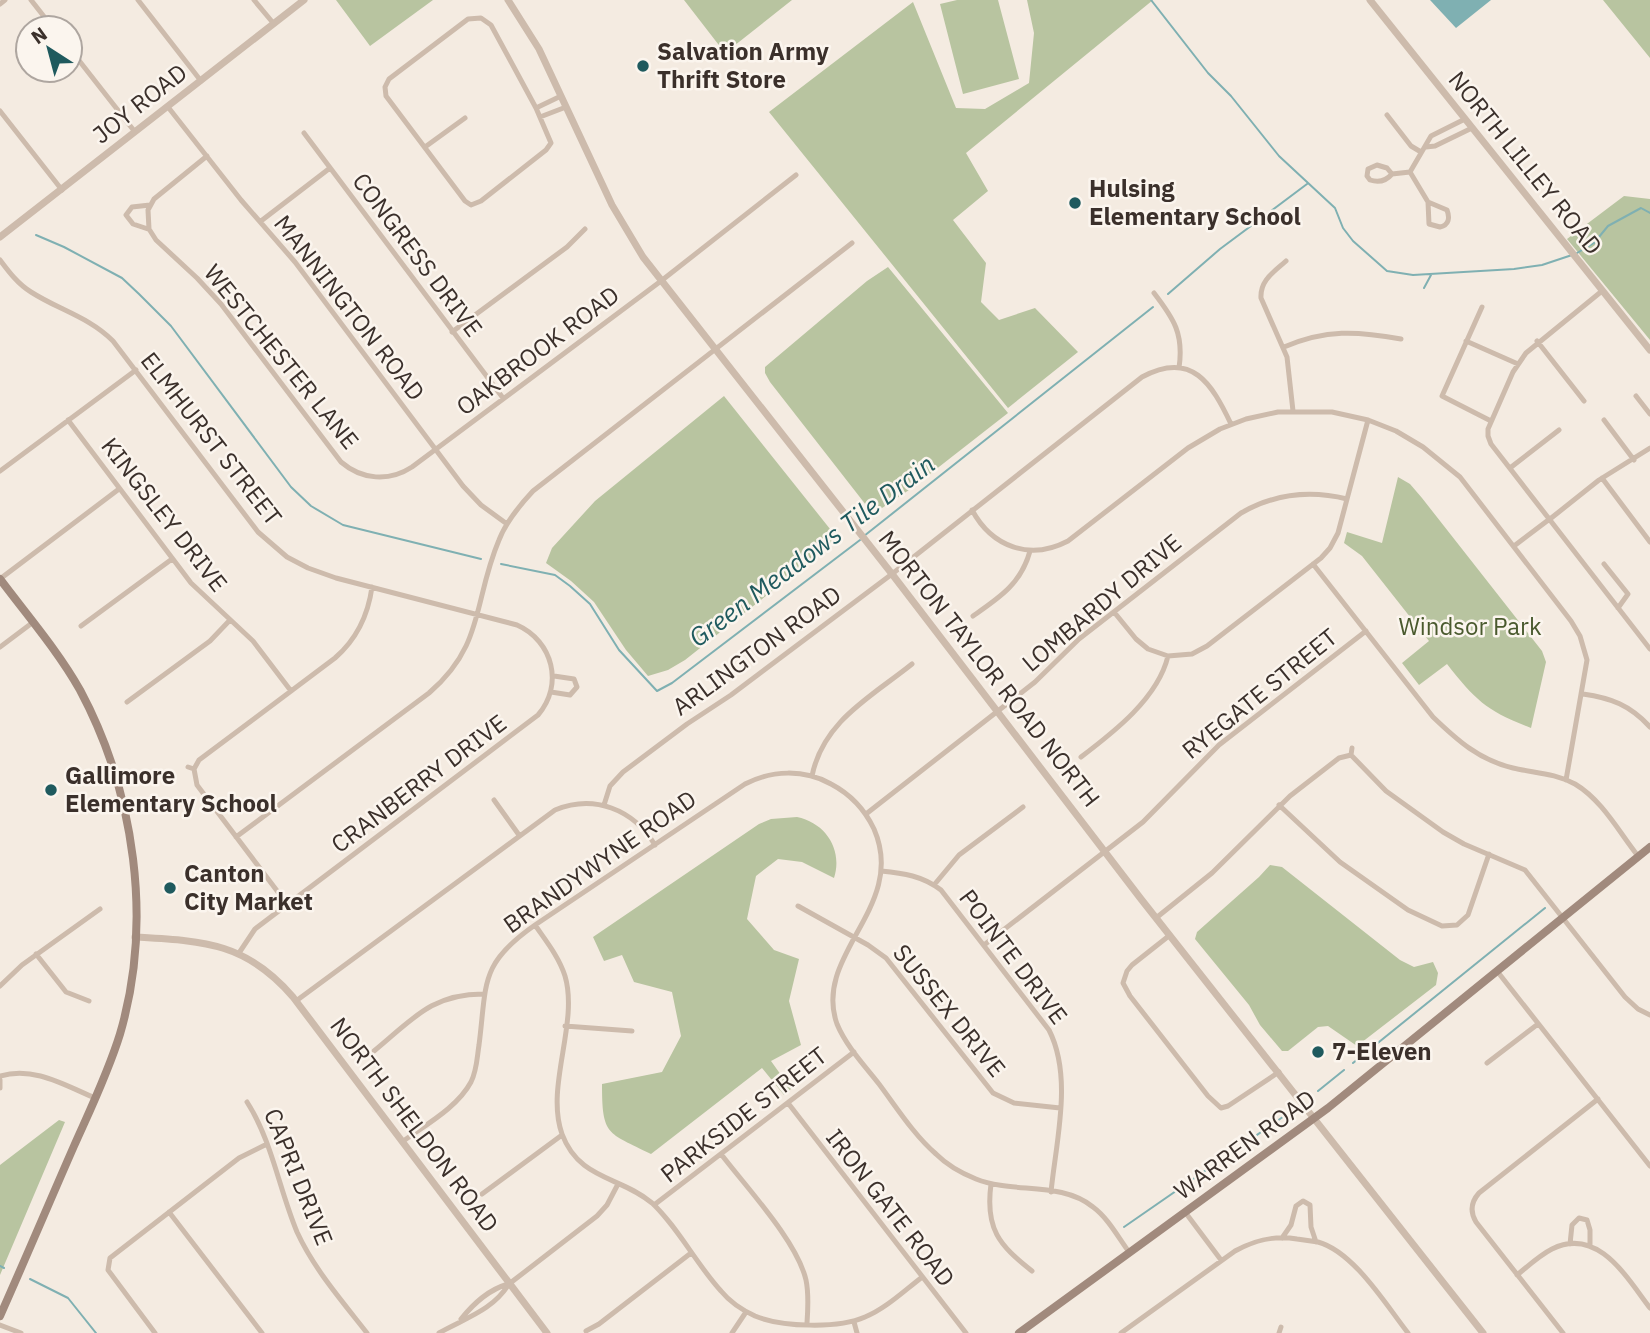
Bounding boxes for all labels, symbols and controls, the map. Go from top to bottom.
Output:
north arrow [14,14,84,84]
text: N [26,21,52,49]
place label: Salvation Army Thrift Store [657,35,829,95]
street label: JOY ROAD [86,56,193,150]
marker: Salvation Army Thrift Store [635,58,651,74]
street label: NORTH LILLEY ROAD [1442,64,1610,261]
street label: CONGRESS DRIVE [346,166,490,343]
place label: Hulsing Elementary School [1089,172,1301,232]
marker: Hulsing Elementary School [1067,195,1083,211]
street label: MANNINGTON ROAD [267,208,432,407]
street label: WESTCHESTER LANE [197,257,366,456]
street label: OAKBROOK ROAD [449,278,625,422]
street label: ELMHURST STREET [134,345,290,532]
street label: KINGSLEY DRIVE [94,431,235,598]
water label: Green Meadows Tile Drain [681,446,941,654]
street label: MORTON TAYLOR ROAD NORTH [872,524,1108,813]
street label: LOMBARDY DRIVE [1015,526,1188,678]
street label: ARLINGTON ROAD [666,578,847,722]
park label: Windsor Park [1398,610,1542,642]
street label: RYEGATE STREET [1175,621,1344,766]
street label: CRANBERRY DRIVE [324,707,513,860]
place label: Gallimore Elementary School [65,759,277,819]
marker: Gallimore Elementary School [43,782,59,798]
street label: BRANDYWYNE ROAD [497,782,702,940]
place label: Canton City Market [184,857,313,917]
marker: Canton City Market [162,880,178,896]
street label: POINTE DRIVE [953,882,1075,1030]
street label: SUSSEX DRIVE [886,937,1013,1083]
street label: NORTH SHELDON ROAD [323,1011,506,1238]
place label: 7-Eleven [1332,1035,1432,1067]
street label: PARKSIDE STREET [654,1039,833,1189]
marker: 7-Eleven [1310,1044,1326,1060]
street label: WARREN ROAD [1167,1082,1321,1206]
street label: CAPRI DRIVE [257,1103,341,1250]
street label: IRON GATE ROAD [819,1122,962,1293]

